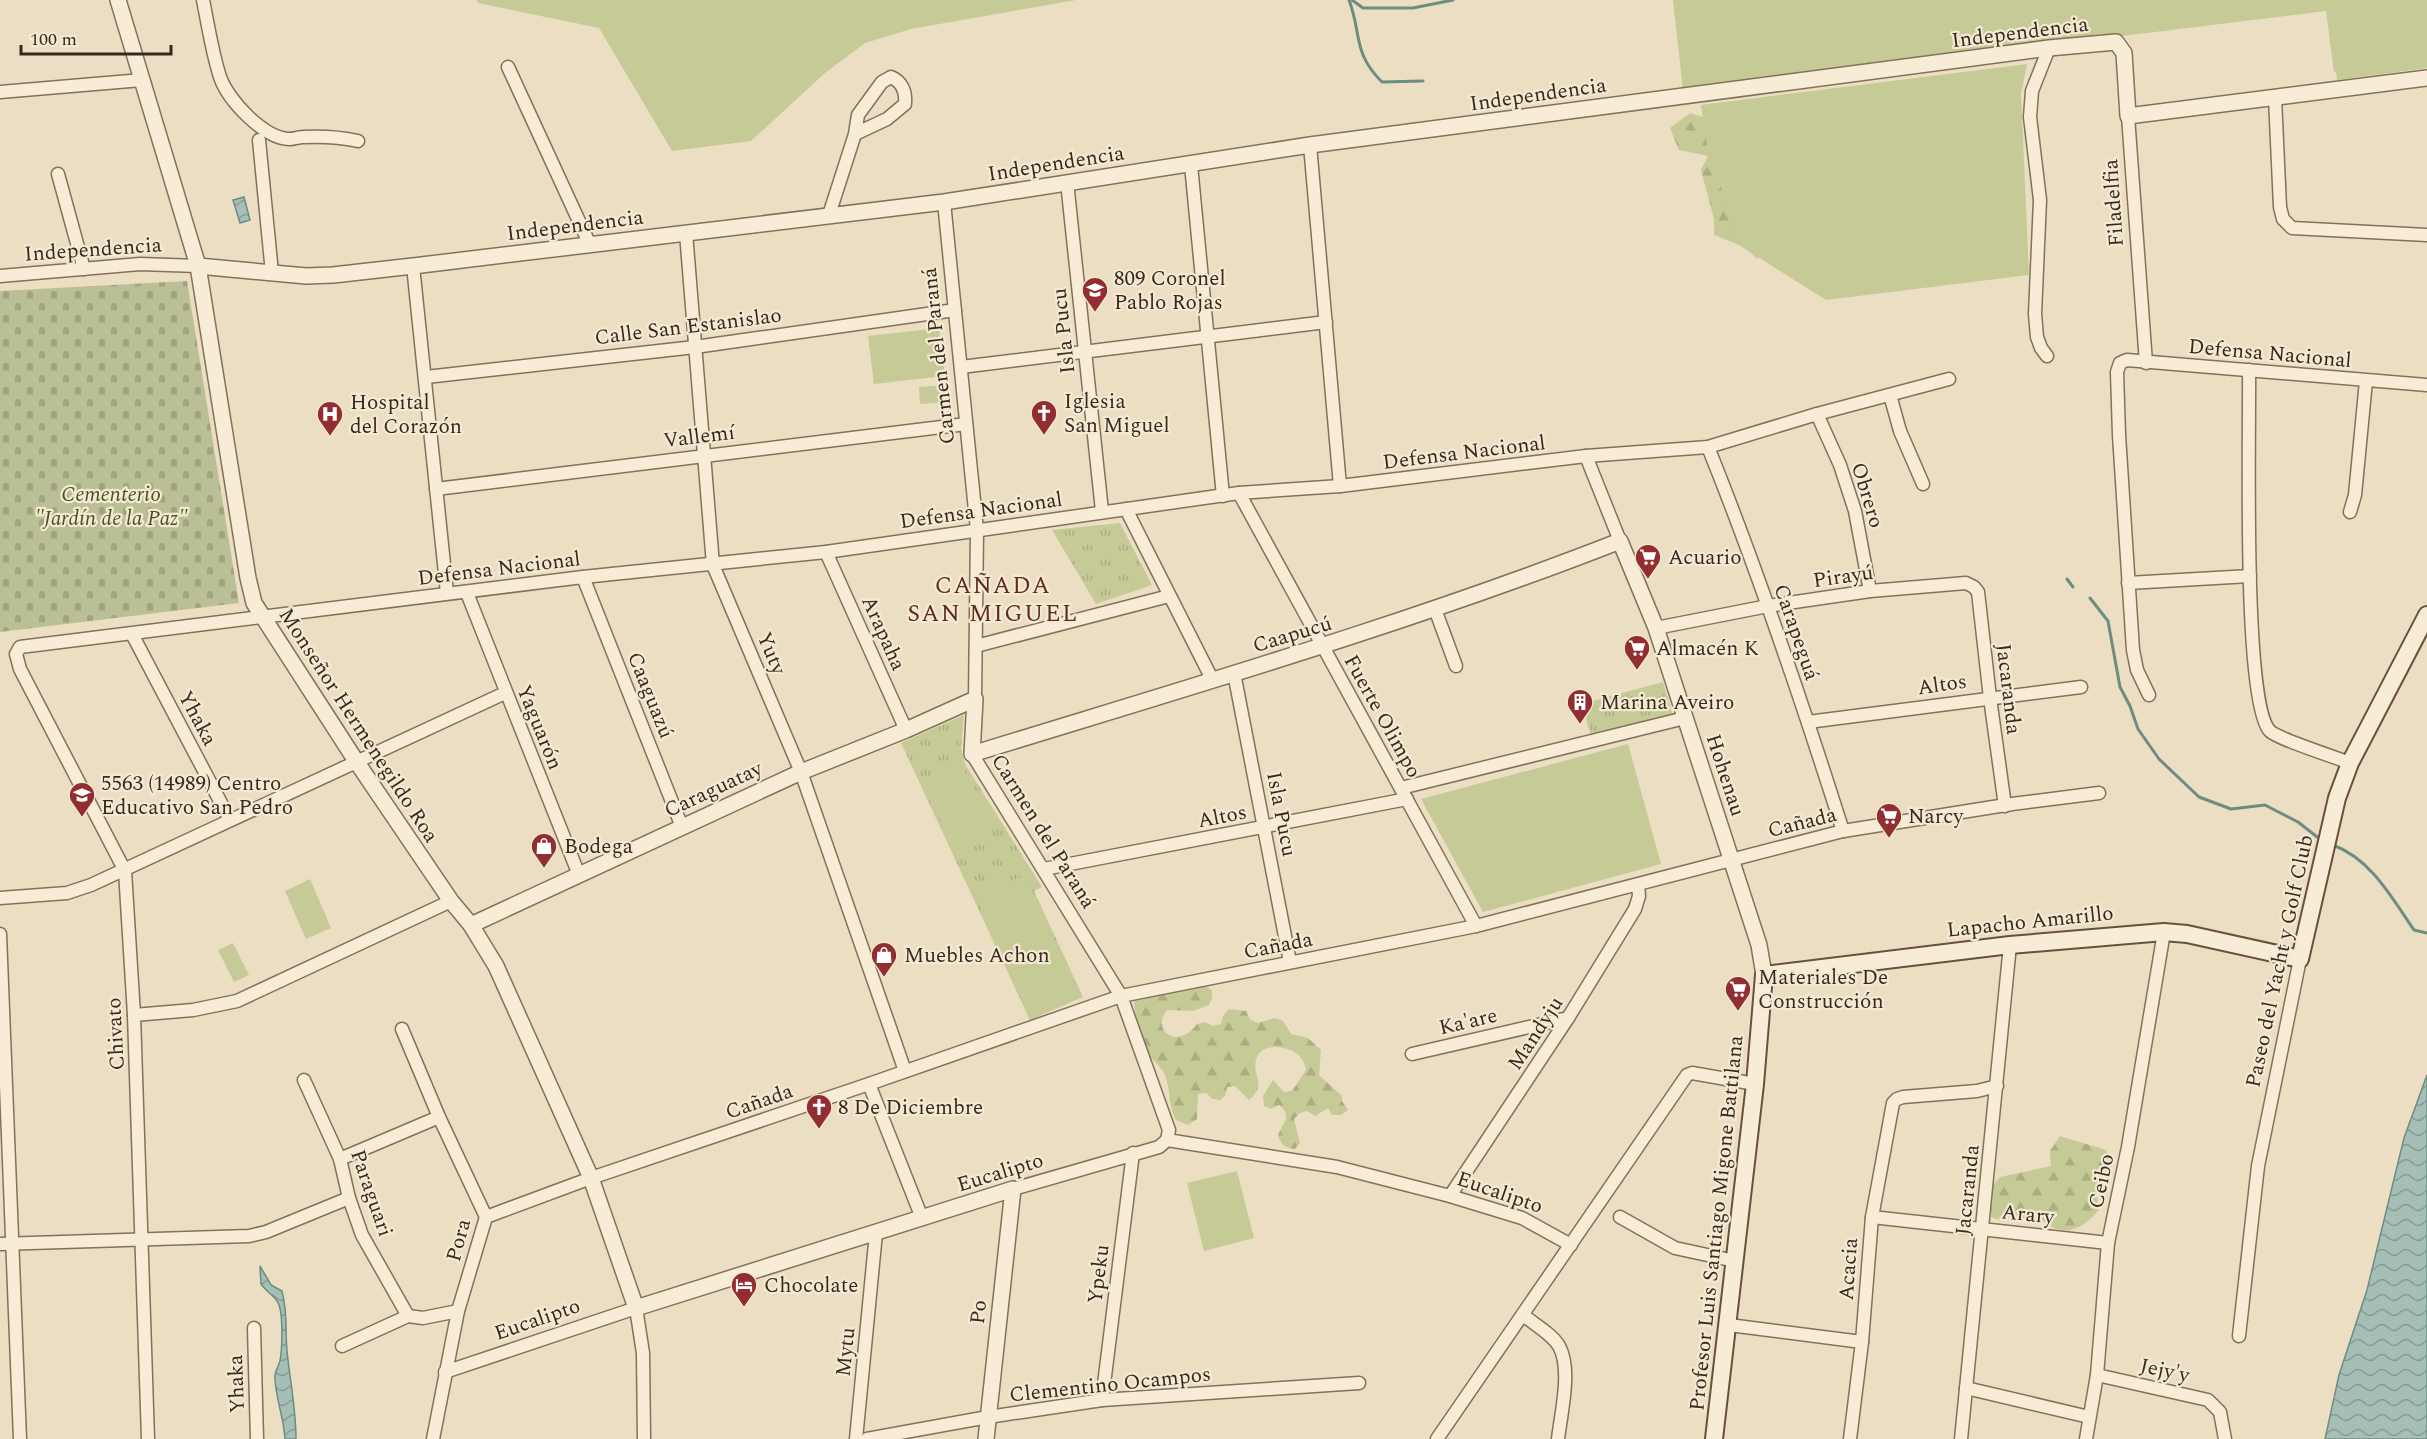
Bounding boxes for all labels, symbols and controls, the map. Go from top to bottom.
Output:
street label: Independencia [1950,9,2091,57]
scale bar [21,18,171,56]
text: 100 m [30,26,77,53]
street label: Independencia [1468,69,1609,120]
street label: Independencia [986,137,1127,191]
street label: Filadelfia [2095,157,2133,248]
street label: Independencia [505,202,646,250]
street label: Independencia [23,229,164,271]
place label: 809 Coronel Pablo Rojas [1114,263,1226,319]
street label: Carmen del Paraná [914,265,964,446]
school or university icon: 809 Coronel Pablo Rojas [1080,275,1110,313]
street label: Isla Pucu [1044,286,1084,375]
street label: Calle San Estanislao [593,300,784,354]
street label: Defensa Nacional [2187,331,2353,377]
place label: Iglesia San Miguel [1064,386,1170,442]
place label: Hospital del Corazón [350,387,462,443]
church icon: Iglesia San Miguel [1029,398,1059,436]
hospital icon: Hospital del Corazón [315,399,345,437]
street label: Vallemí [662,417,738,457]
street label: Defensa Nacional [1381,427,1547,479]
street label: Obrero [1842,459,1892,532]
park label: Cementerio "Jardín de la Paz" [34,479,188,535]
street label: Defensa Nacional [898,484,1065,538]
supermarket icon: Acuario [1633,542,1663,580]
place label: Acuario [1668,542,1742,574]
street label: Defensa Nacional [416,543,582,595]
street label: Pirayú [1811,557,1876,597]
district label: CAÑADA SAN MIGUEL [907,568,1079,632]
street label: Carapeguá [1765,580,1828,686]
street label: Arapaha [852,591,914,677]
street label: Monseñor Hermenegildo Roa [270,602,447,850]
street label: Caapucú [1249,608,1336,662]
street label: Yuty [748,627,795,680]
supermarket icon: Almacén K [1622,633,1652,671]
place label: Almacén K [1656,633,1759,665]
street label: Jacaranda [1987,642,2030,737]
street label: Caaguazú [618,647,682,744]
street label: Fuerte Olimpo [1335,649,1429,784]
street label: Altos [1915,666,1969,704]
street label: Yaguarón [508,680,571,775]
street label: Yhaka [169,685,225,752]
building icon: Marina Aveiro [1565,687,1595,725]
place label: Marina Aveiro [1600,687,1734,719]
street label: Hohenau [1697,730,1753,821]
street label: Carmen del Paraná [983,748,1104,916]
street label: Caraguatay [659,753,769,827]
place label: 5563 (14989) Centro Educativo San Pedro [101,768,293,824]
street label: Isla Pucu [1257,769,1305,860]
school or university icon: 5563 (14989) Centro Educativo San Pedro [67,780,97,818]
street label: Altos [1195,797,1250,837]
street label: Cañada [1764,799,1841,847]
supermarket icon: Narcy [1874,801,1904,839]
place label: Narcy [1908,801,1964,833]
shop icon: Bodega [529,831,559,869]
place label: Bodega [564,831,634,863]
street label: Paseo del Yacht y Golf Club [2238,832,2322,1091]
street label: Lapacho Amarillo [1945,897,2115,947]
street label: Cañada [1241,923,1316,968]
shop icon: Muebles Achon [869,940,899,978]
place label: Muebles Achon [904,940,1050,972]
place label: Materiales De Construcción [1758,962,1888,1018]
supermarket icon: Materiales De Construcción [1723,974,1753,1012]
street label: Mandyju [1500,990,1572,1077]
street label: Chivato [98,997,134,1071]
street label: Ka'are [1436,1000,1501,1044]
street label: Profesor Luis Santiago Migone Battilana [1681,1033,1753,1413]
street label: Cañada [721,1075,798,1128]
church icon: 8 De Diciembre [804,1092,834,1130]
place label: 8 De Diciembre [838,1092,983,1124]
street label: Jacaranda [1947,1142,1989,1237]
street label: Paraguari [341,1145,401,1241]
street label: Eucalipto [953,1145,1048,1201]
street label: Ceibo [2081,1151,2123,1212]
street label: Eucalipto [1452,1163,1547,1223]
street label: Arary [2000,1196,2057,1234]
street label: Pora [438,1215,480,1265]
street label: Acacia [1831,1236,1867,1301]
street label: Ypeku [1079,1242,1119,1306]
hotel icon: Chocolate [729,1270,759,1308]
place label: Chocolate [764,1270,858,1302]
street label: Eucalipto [490,1290,585,1350]
street label: Po [962,1298,996,1326]
street label: Mytu [827,1326,865,1378]
street label: Jejy'y [2137,1350,2193,1392]
street label: Yhaka [220,1353,254,1414]
street label: Clementino Ocampos [1008,1358,1213,1411]

